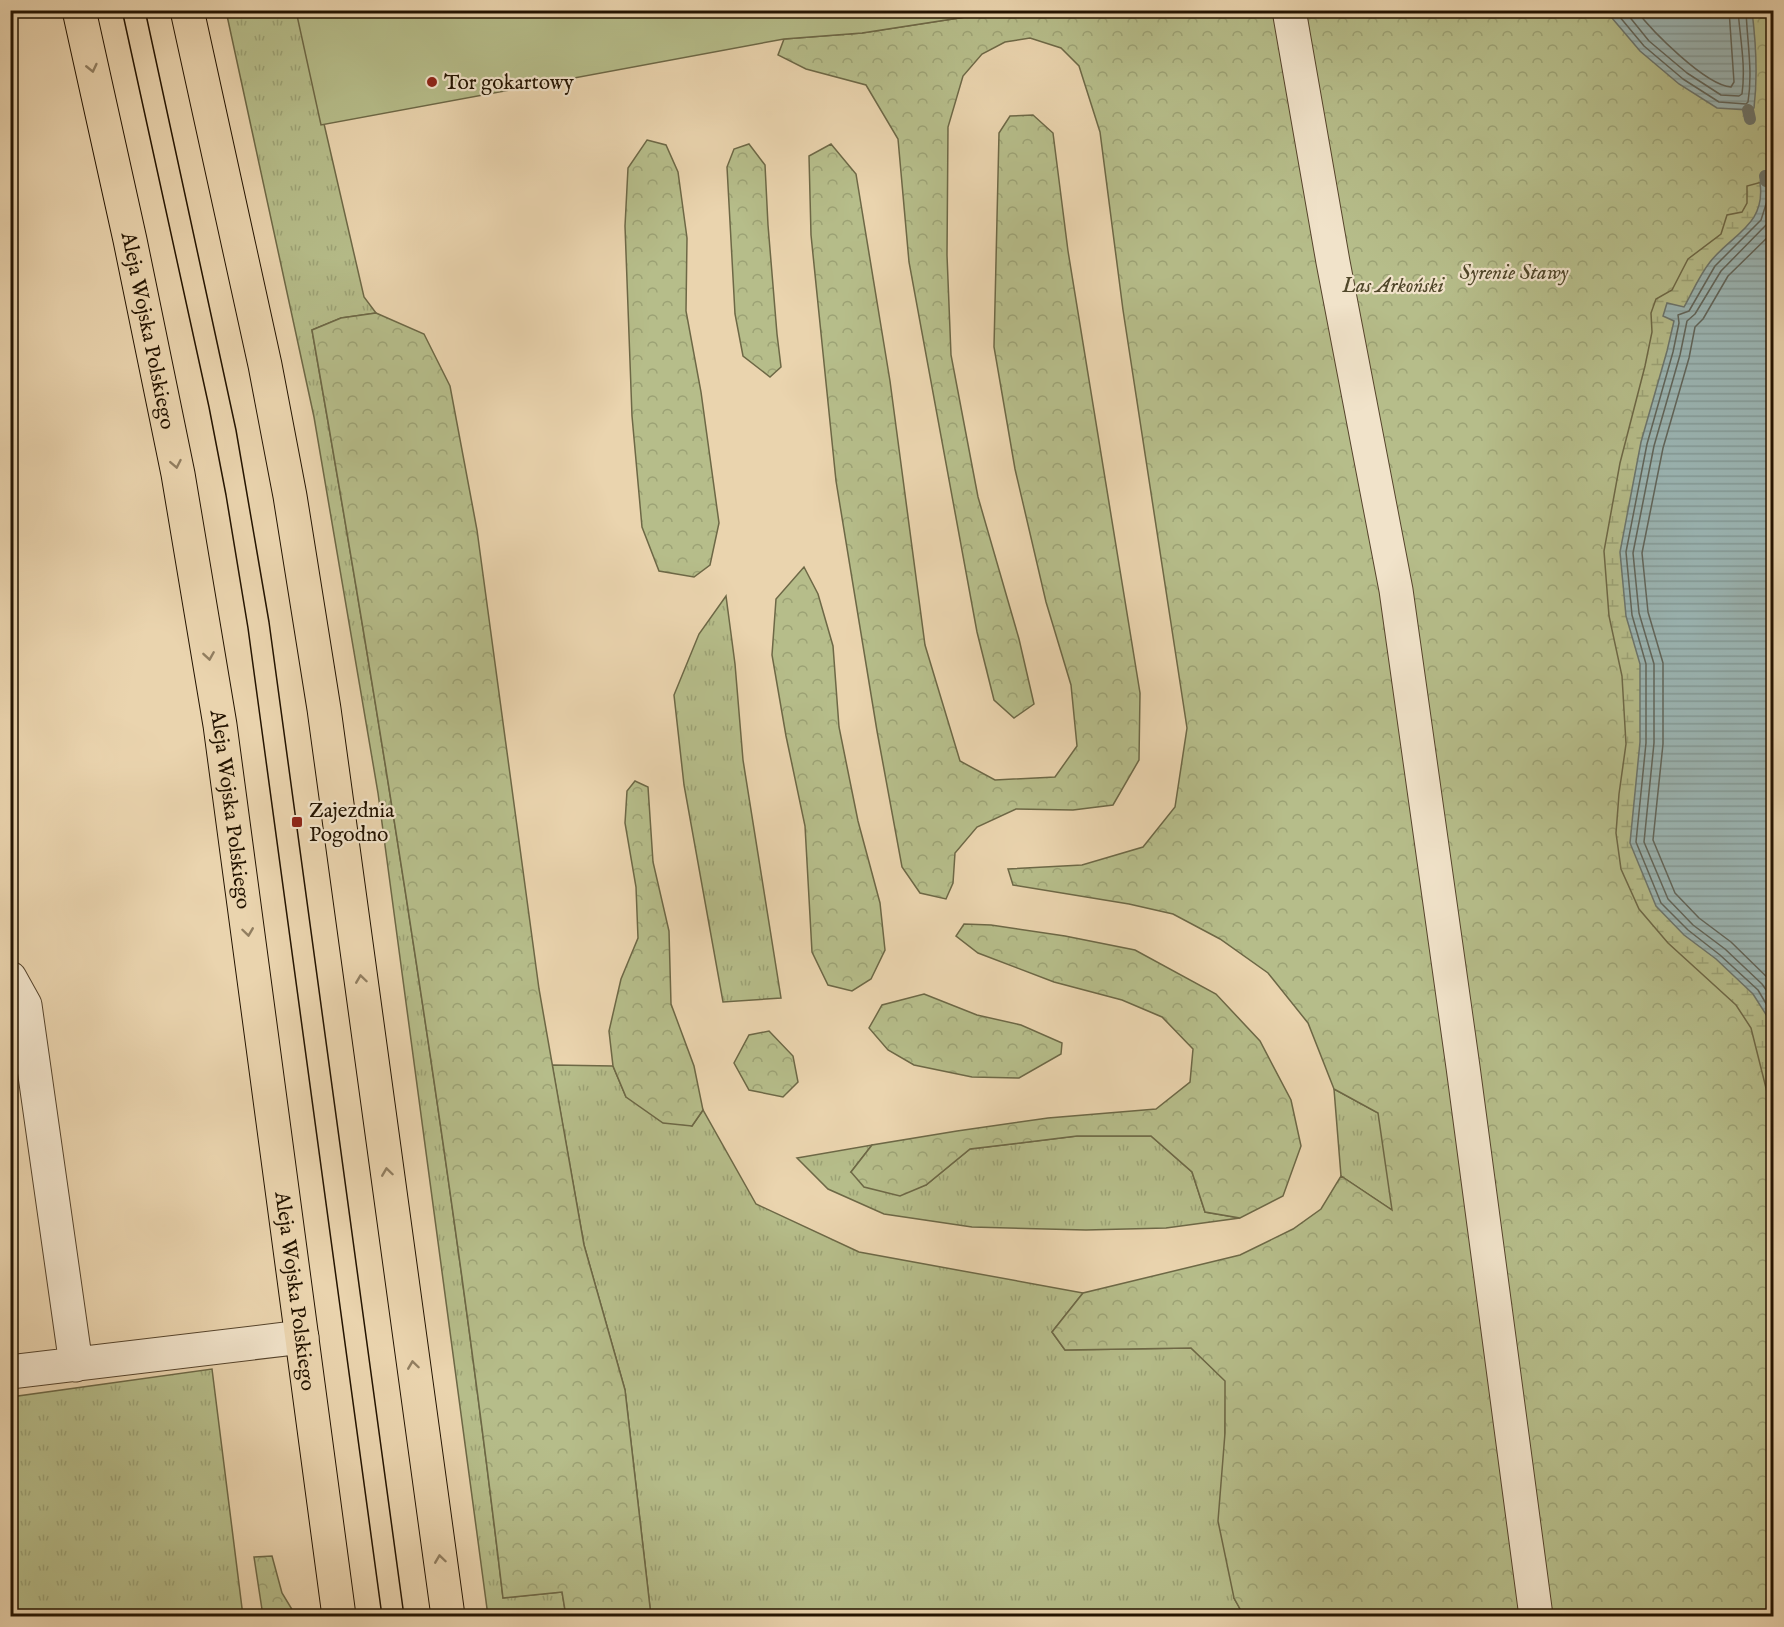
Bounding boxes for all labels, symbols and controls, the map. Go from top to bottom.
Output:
one-way arrow [84,62,97,72]
place label: Tor gokartowy [444,70,575,97]
marker: Tor gokartowy [425,75,439,89]
street label: Aleja Wojska Polskiego [113,229,181,432]
park label: Syrenie Stawy [1460,260,1569,287]
park label: Las Arkoński [1341,273,1446,300]
one-way arrow [169,458,182,468]
one-way arrow [202,651,215,661]
street label: Aleja Wojska Polskiego [203,707,256,911]
place label: Zajezdnia Pogodno [309,798,395,849]
marker: Zajezdnia Pogodno [290,815,304,829]
one-way arrow [241,928,253,937]
one-way arrow [355,974,367,983]
one-way arrow [381,1168,393,1177]
street label: Aleja Wojska Polskiego [267,1189,321,1393]
one-way arrow [407,1361,419,1370]
one-way arrow [434,1554,446,1563]

